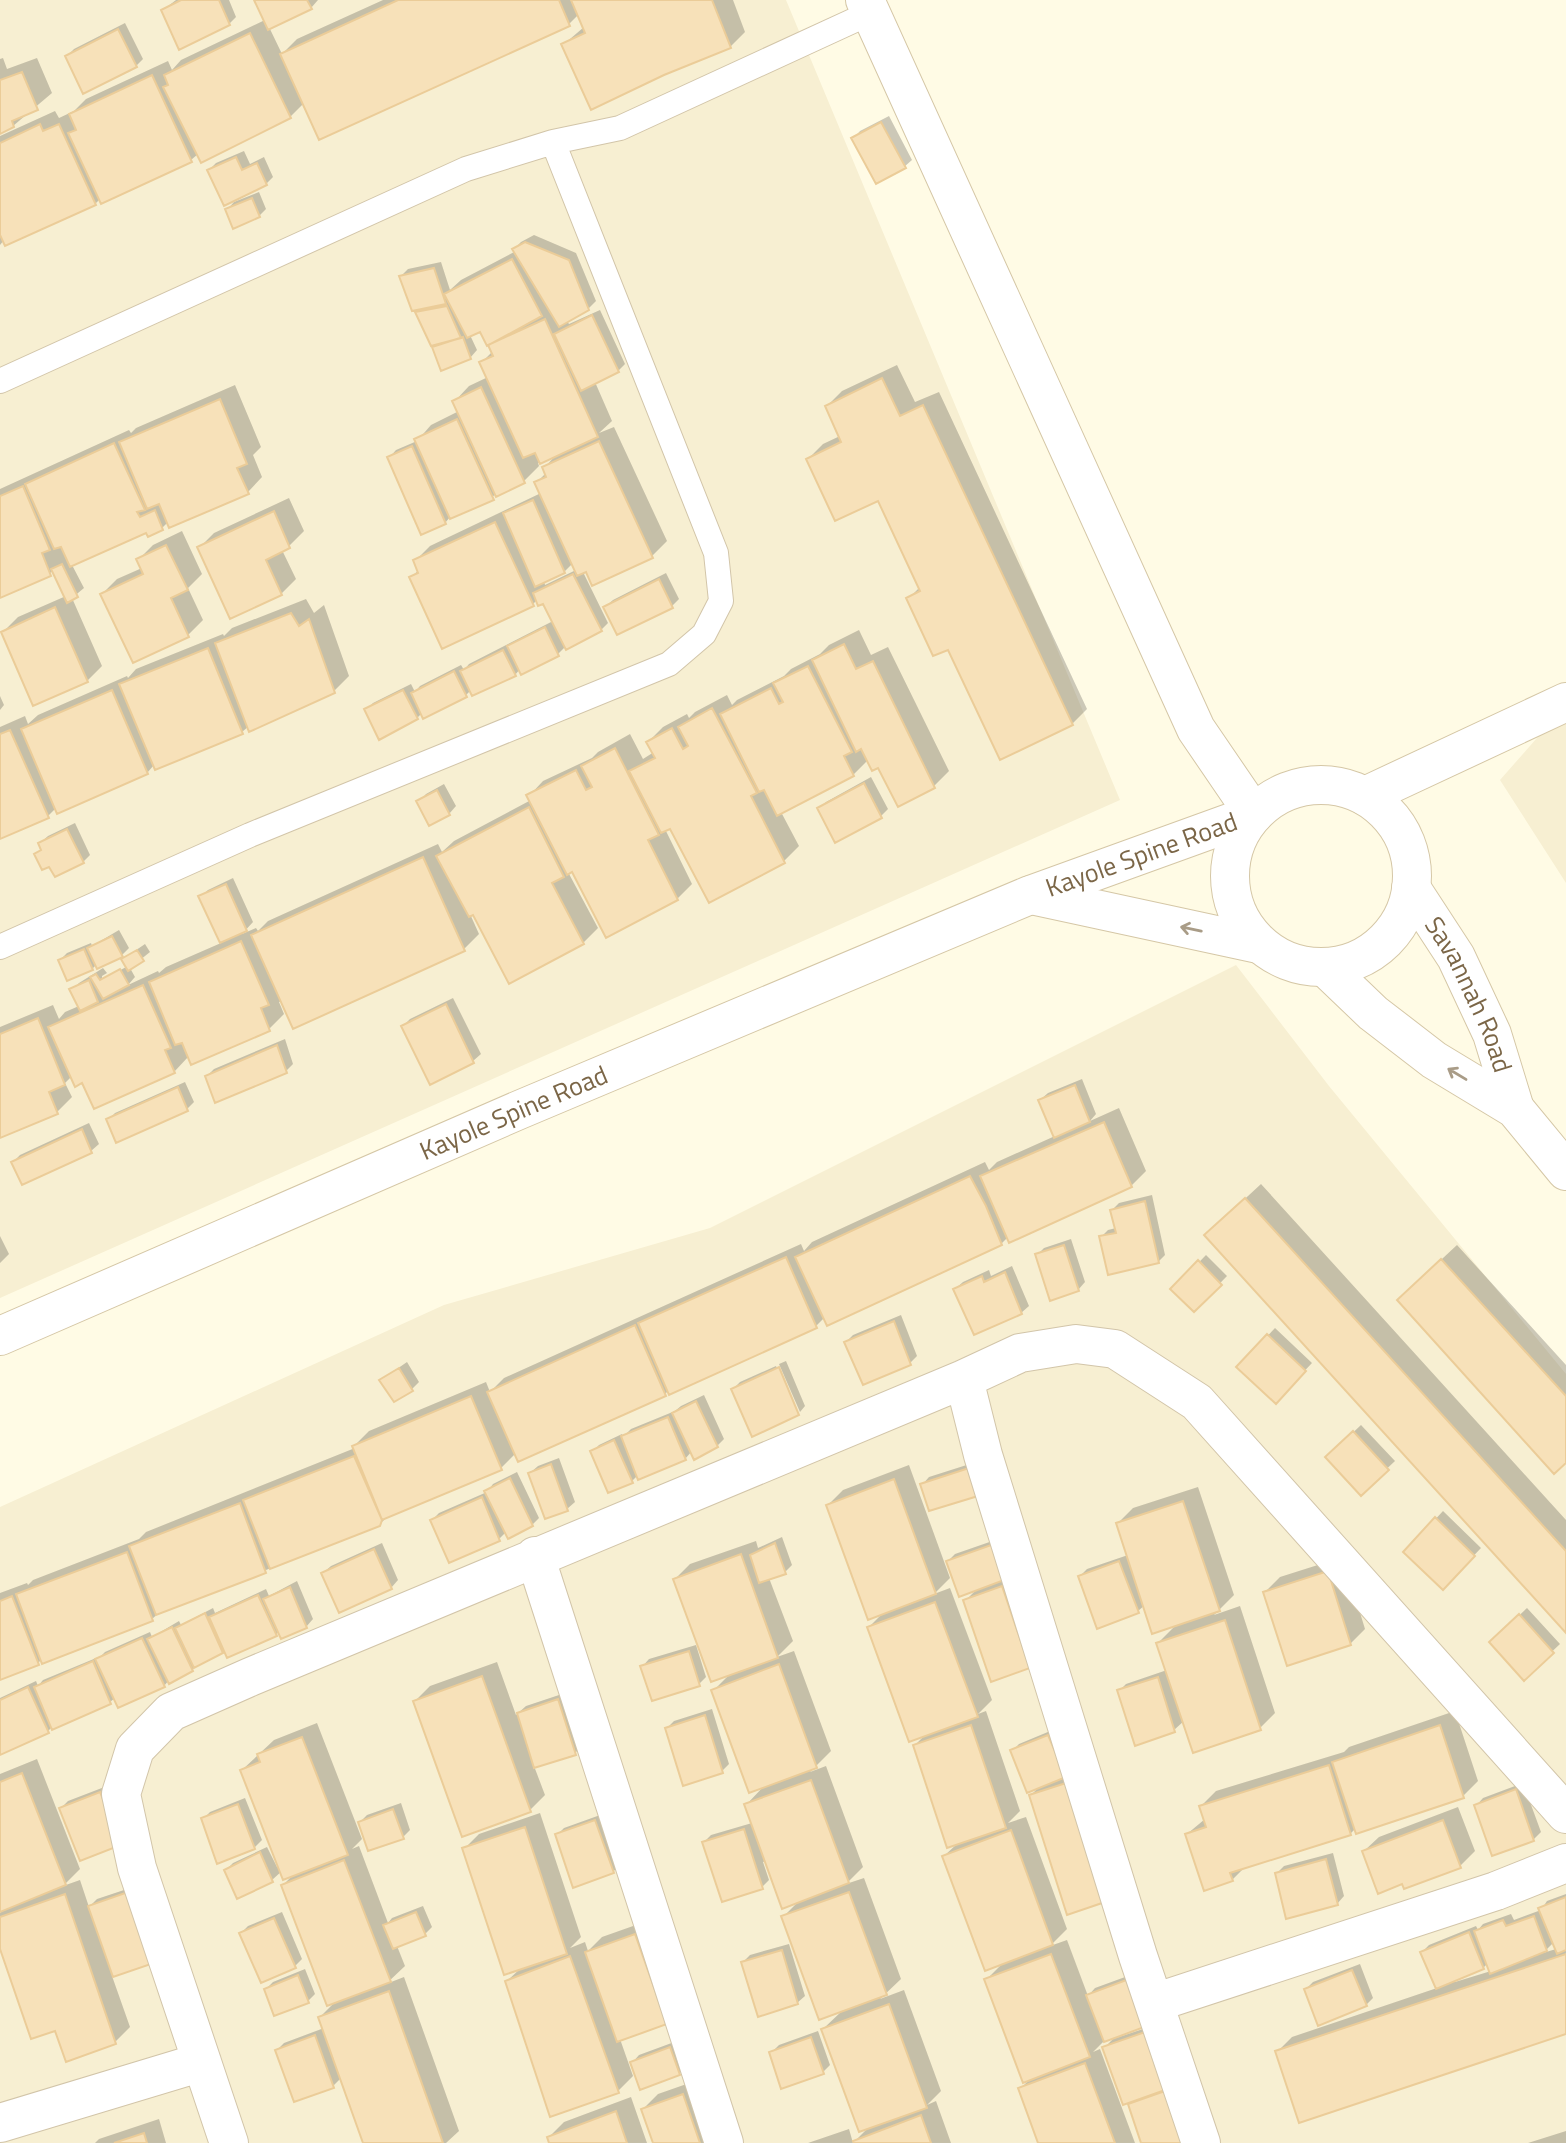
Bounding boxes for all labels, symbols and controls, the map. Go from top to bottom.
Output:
street label: Kayole Spine Road [1040,802,1243,907]
street label: Savannah Road [1415,908,1523,1077]
one-way arrow [1180,922,1203,936]
street label: Kayole Spine Road [413,1055,614,1170]
one-way arrow [1447,1066,1467,1080]

